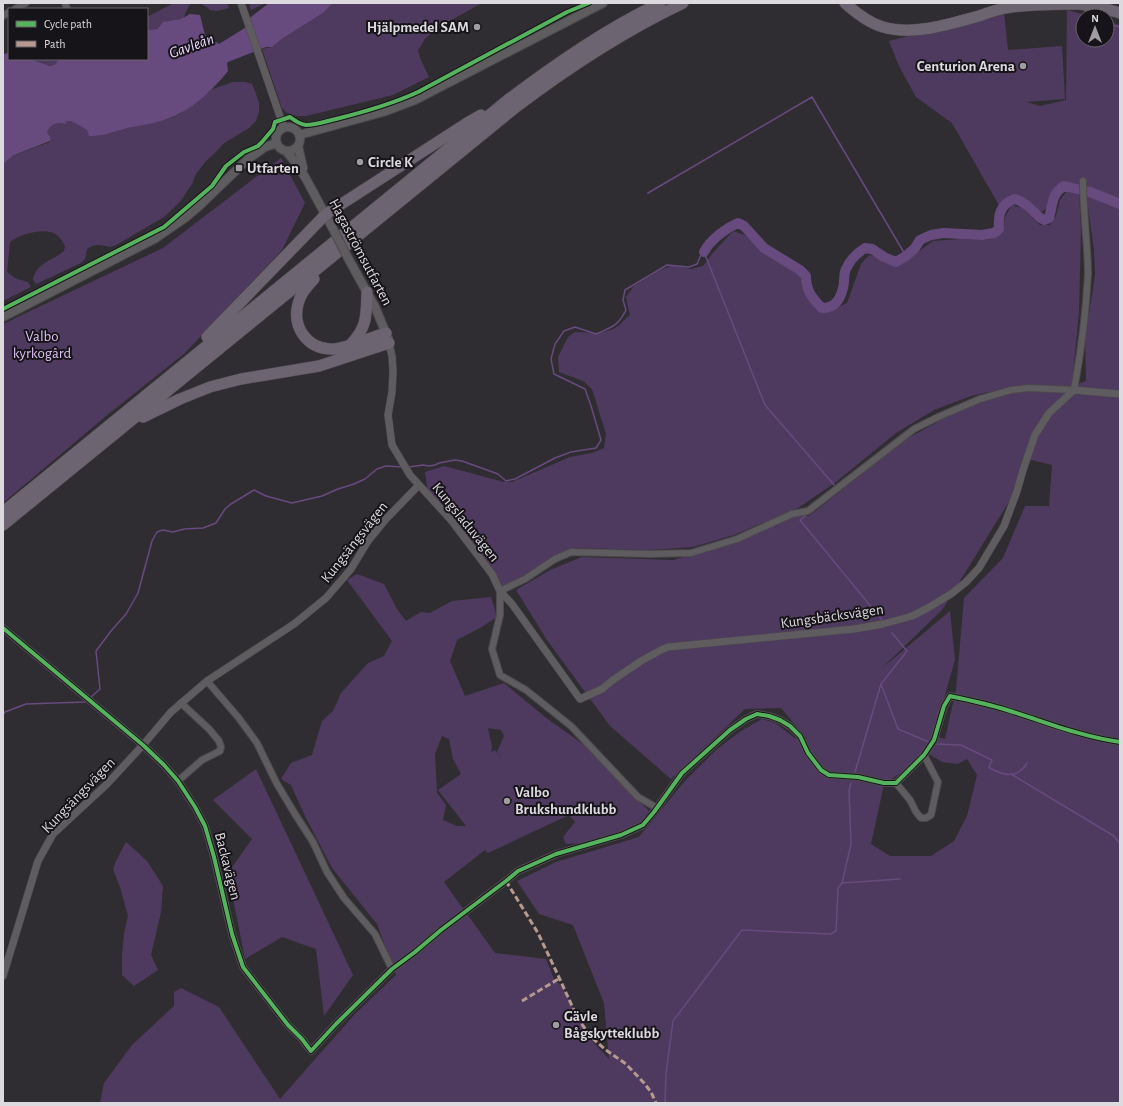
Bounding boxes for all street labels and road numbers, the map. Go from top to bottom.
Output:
street label: Hagaströmsutfarten [326,196,395,308]
street label: Kungsladuvägen [429,480,502,565]
street label: Kungsängsvägen [318,499,391,586]
street label: Kungsbäcksvägen [780,602,885,631]
street label: Kungsängsvägen [39,755,118,836]
street label: Backavägen [212,831,243,901]

